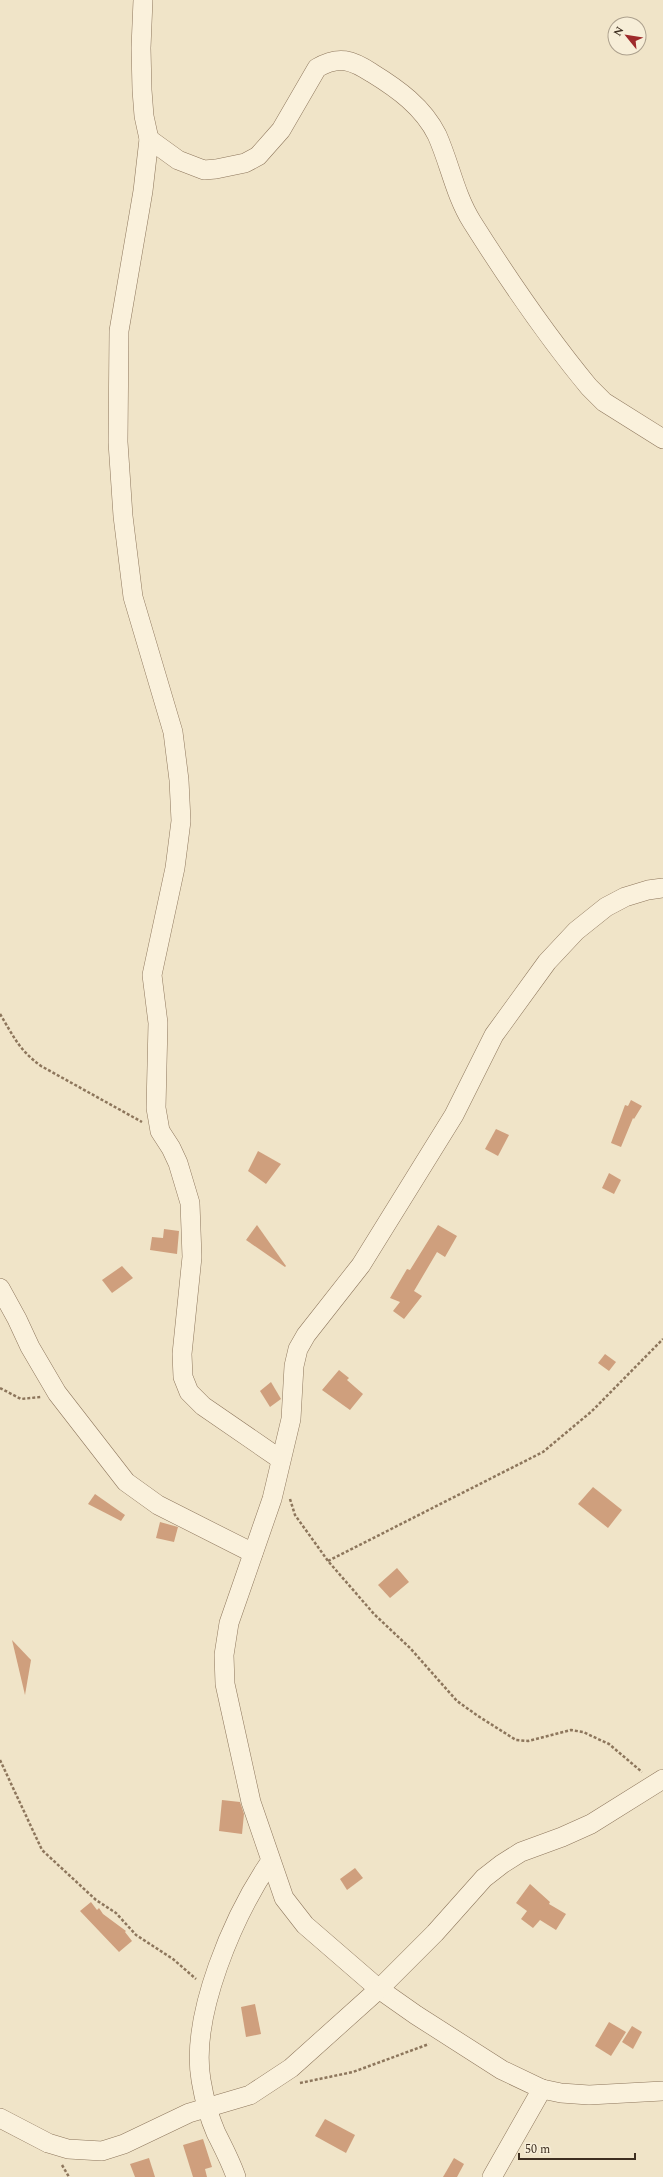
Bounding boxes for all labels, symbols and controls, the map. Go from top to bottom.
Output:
north arrow [607,16,647,56]
text: N [609,23,628,39]
scale bar [519,2135,635,2161]
text: 50 m [525,2140,550,2159]

